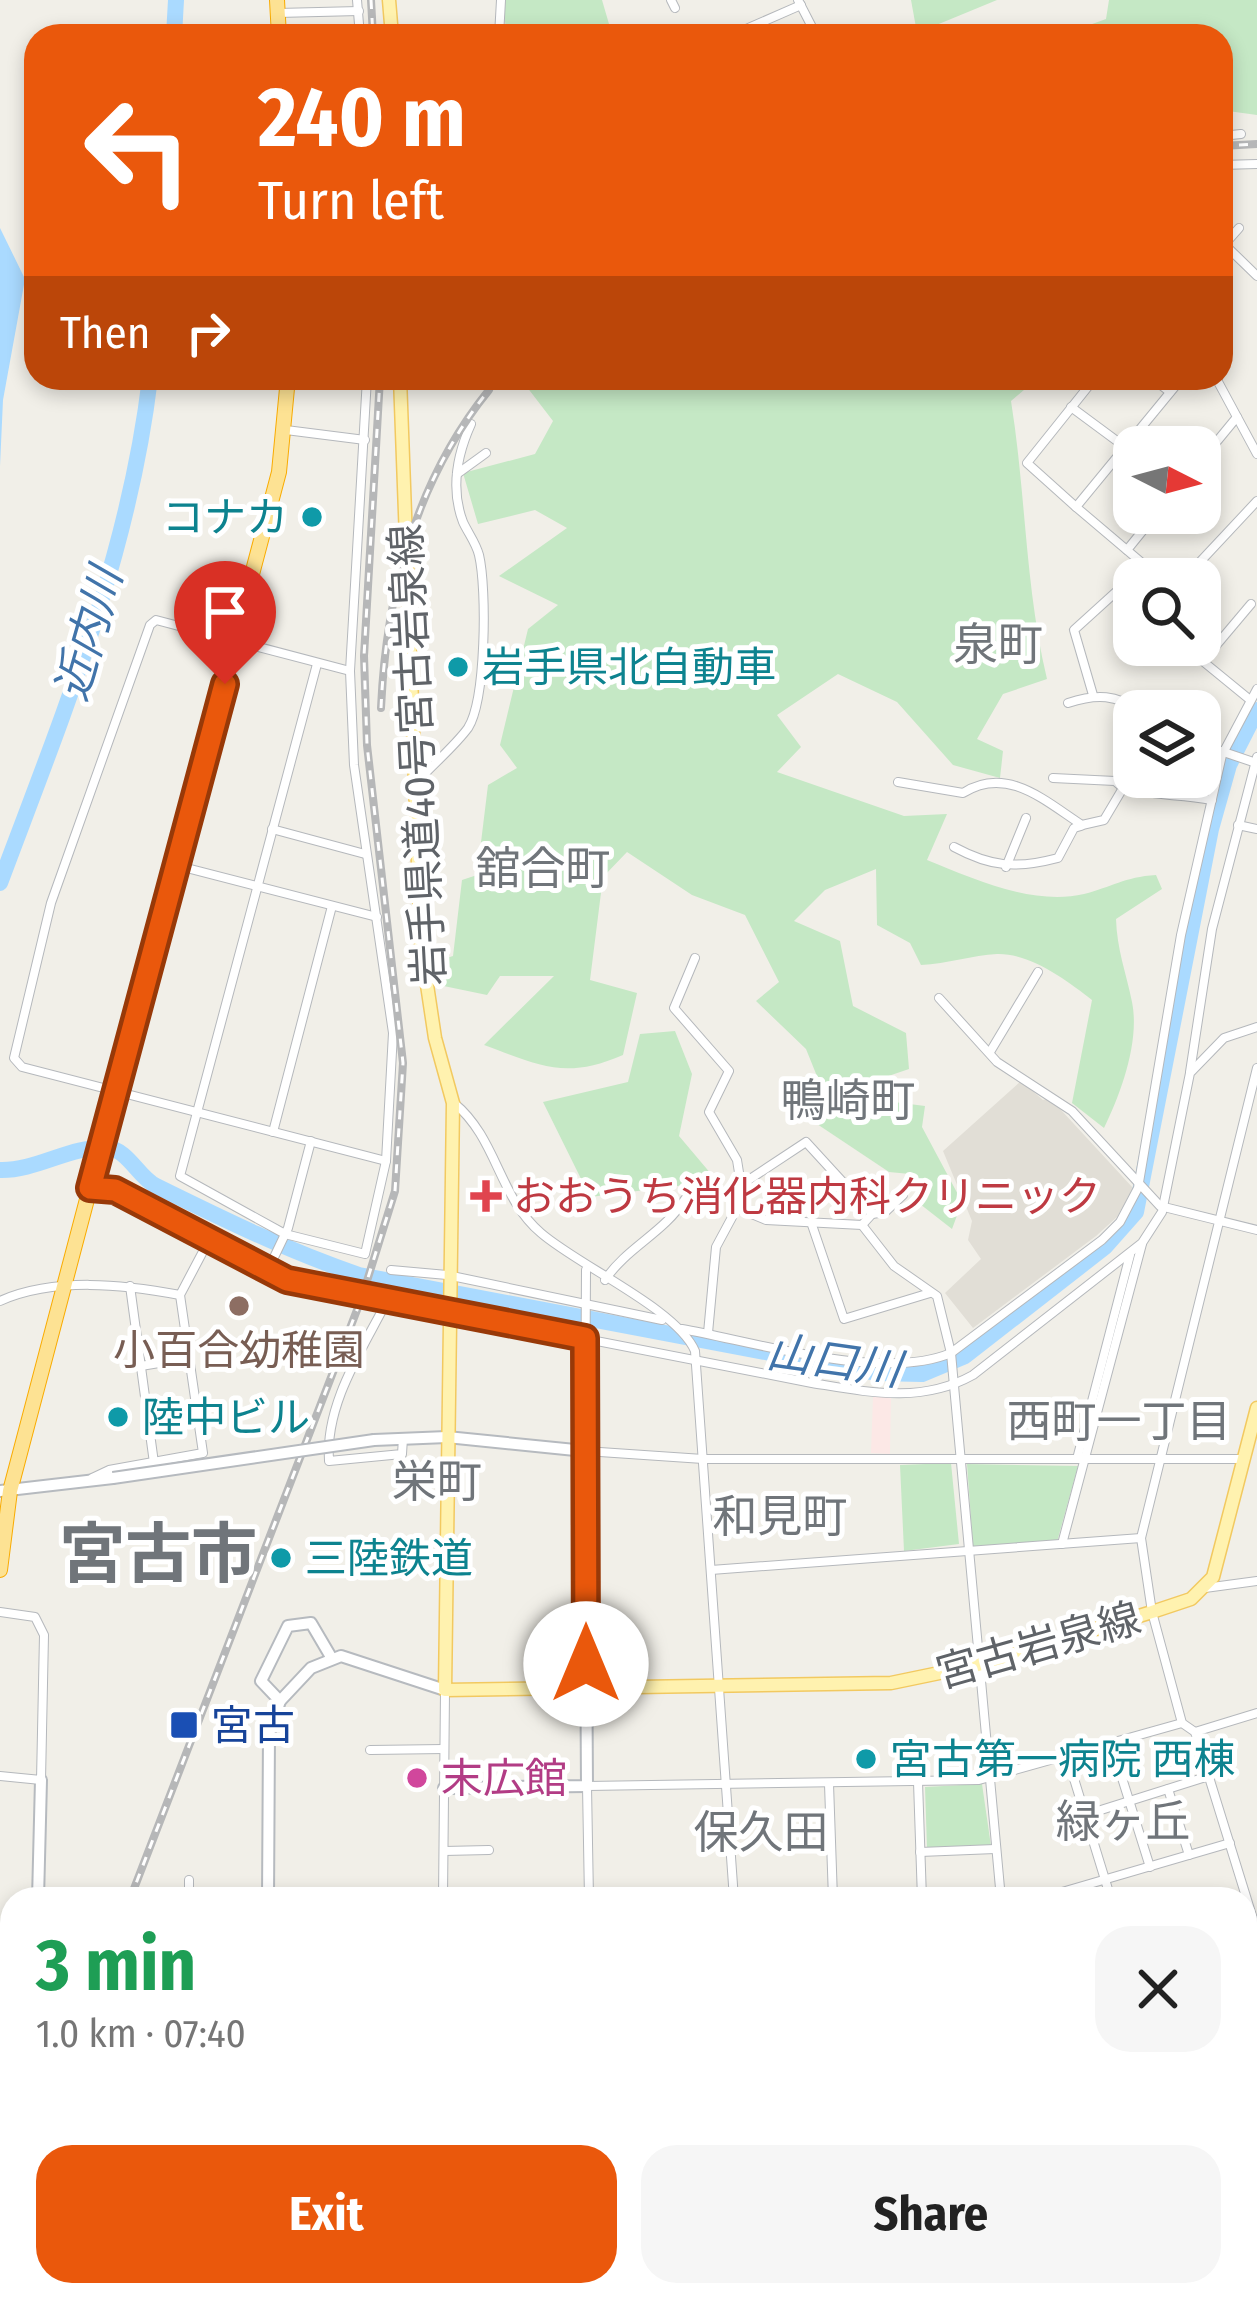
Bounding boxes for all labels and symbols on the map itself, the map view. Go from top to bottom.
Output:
north arrow [1113,426,1221,534]
place label: コナカ [162,493,288,543]
marker: コナカ [299,504,325,530]
street label: 岩手県道40号宮古岩泉線 [381,523,455,987]
water label: 近内川 [44,558,135,707]
pin [174,561,276,684]
district label: 泉町 [953,618,1043,672]
place label: 岩手県北自動車 [482,643,776,693]
marker: 岩手県北自動車 [445,654,471,680]
district label: 舘合町 [475,842,611,896]
district label: 鴨崎町 [780,1074,916,1128]
place label: おおうち消化器内科クリニック [513,1172,1101,1222]
marker: おおうち消化器内科クリニック [470,1180,502,1212]
marker: 小百合幼稚園 [226,1293,252,1319]
water label: 山口川 [763,1325,908,1398]
place label: 小百合幼稚園 [113,1326,365,1376]
place label: 陸中ビル [142,1393,310,1443]
district label: 西町一丁目 [1006,1395,1232,1449]
marker: 陸中ビル [105,1404,131,1430]
district label: 栄町 [392,1455,482,1509]
district label: 和見町 [712,1490,848,1544]
district label: 宮古市 [59,1515,257,1594]
place label: 三陸鉄道 [305,1534,473,1584]
marker: 三陸鉄道 [268,1545,294,1571]
street label: 宮古岩泉線 [930,1593,1146,1699]
position arrow [523,1601,649,1727]
place label: 宮古 [211,1701,295,1751]
marker: 宮古 [168,1709,200,1741]
place label: 宮古第一病院 西棟 [890,1735,1236,1785]
marker: 宮古第一病院 西棟 [853,1746,879,1772]
place label: 末広館 [441,1754,567,1804]
marker: 末広館 [404,1765,430,1791]
district label: 緑ヶ丘 [1055,1795,1191,1849]
district label: 保久田 [693,1806,829,1860]

